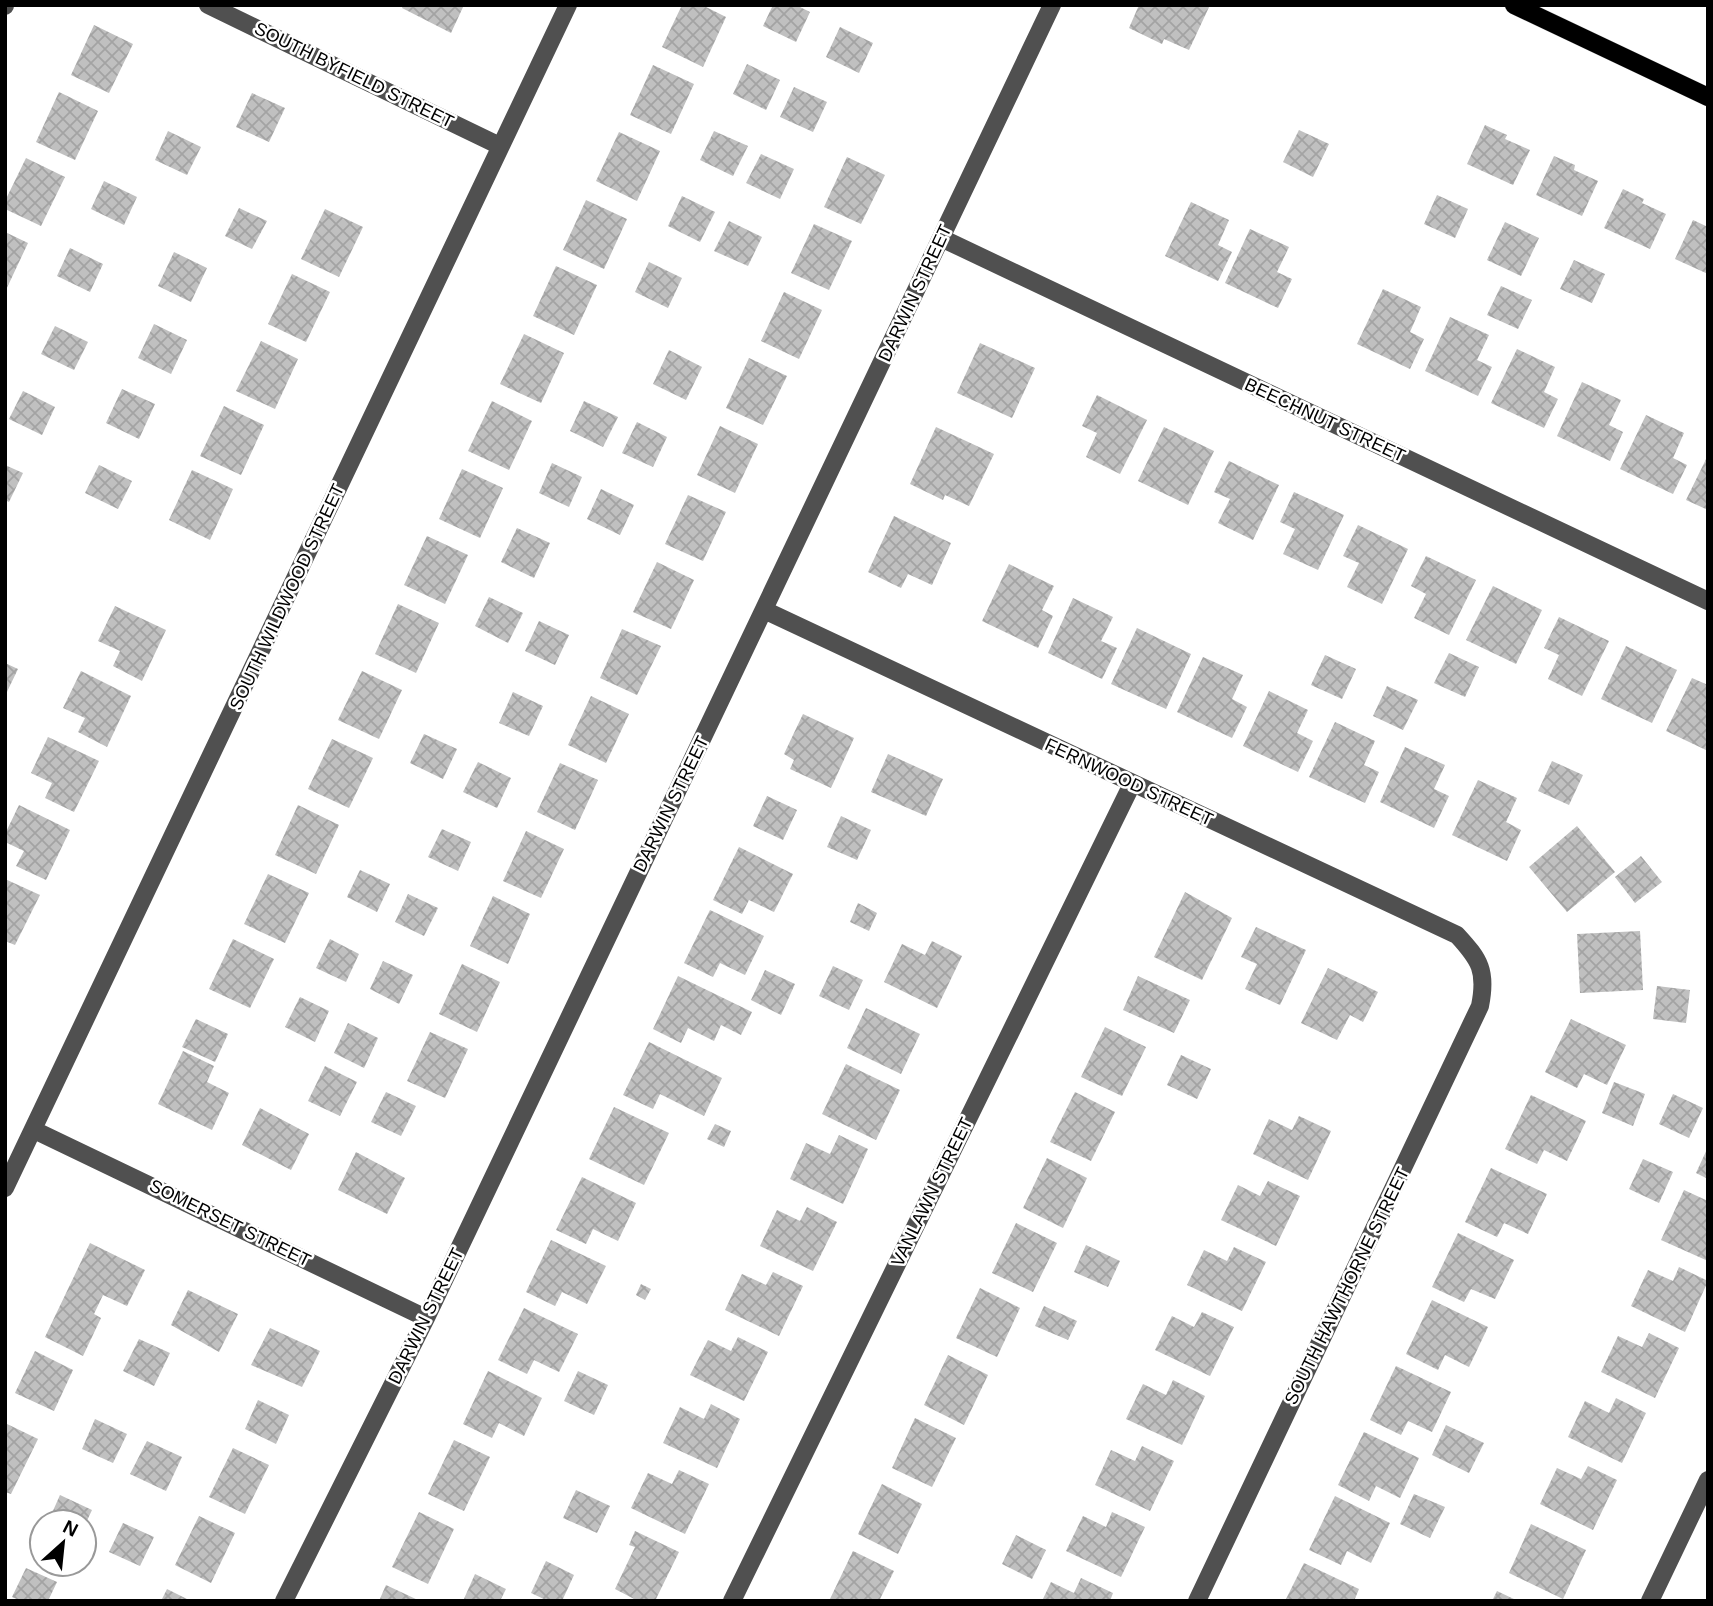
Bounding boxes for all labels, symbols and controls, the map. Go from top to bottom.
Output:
street label: SOUTH BYFIELD STREET [251,18,457,132]
street label: DARWIN STREET [875,221,955,365]
street label: BEECHNUT STREET [1242,374,1408,466]
street label: SOUTH WILDWOOD STREET [226,481,348,713]
street label: DARWIN STREET [629,733,713,875]
street label: FERNWOOD STREET [1042,734,1216,830]
street label: VANLAWN STREET [887,1114,977,1270]
street label: SOUTH HAWTHORNE STREET [1281,1164,1413,1408]
street label: SOMERSET STREET [146,1175,314,1271]
street label: DARWIN STREET [384,1245,468,1387]
north arrow [28,1508,98,1578]
text: N [60,1516,81,1541]

